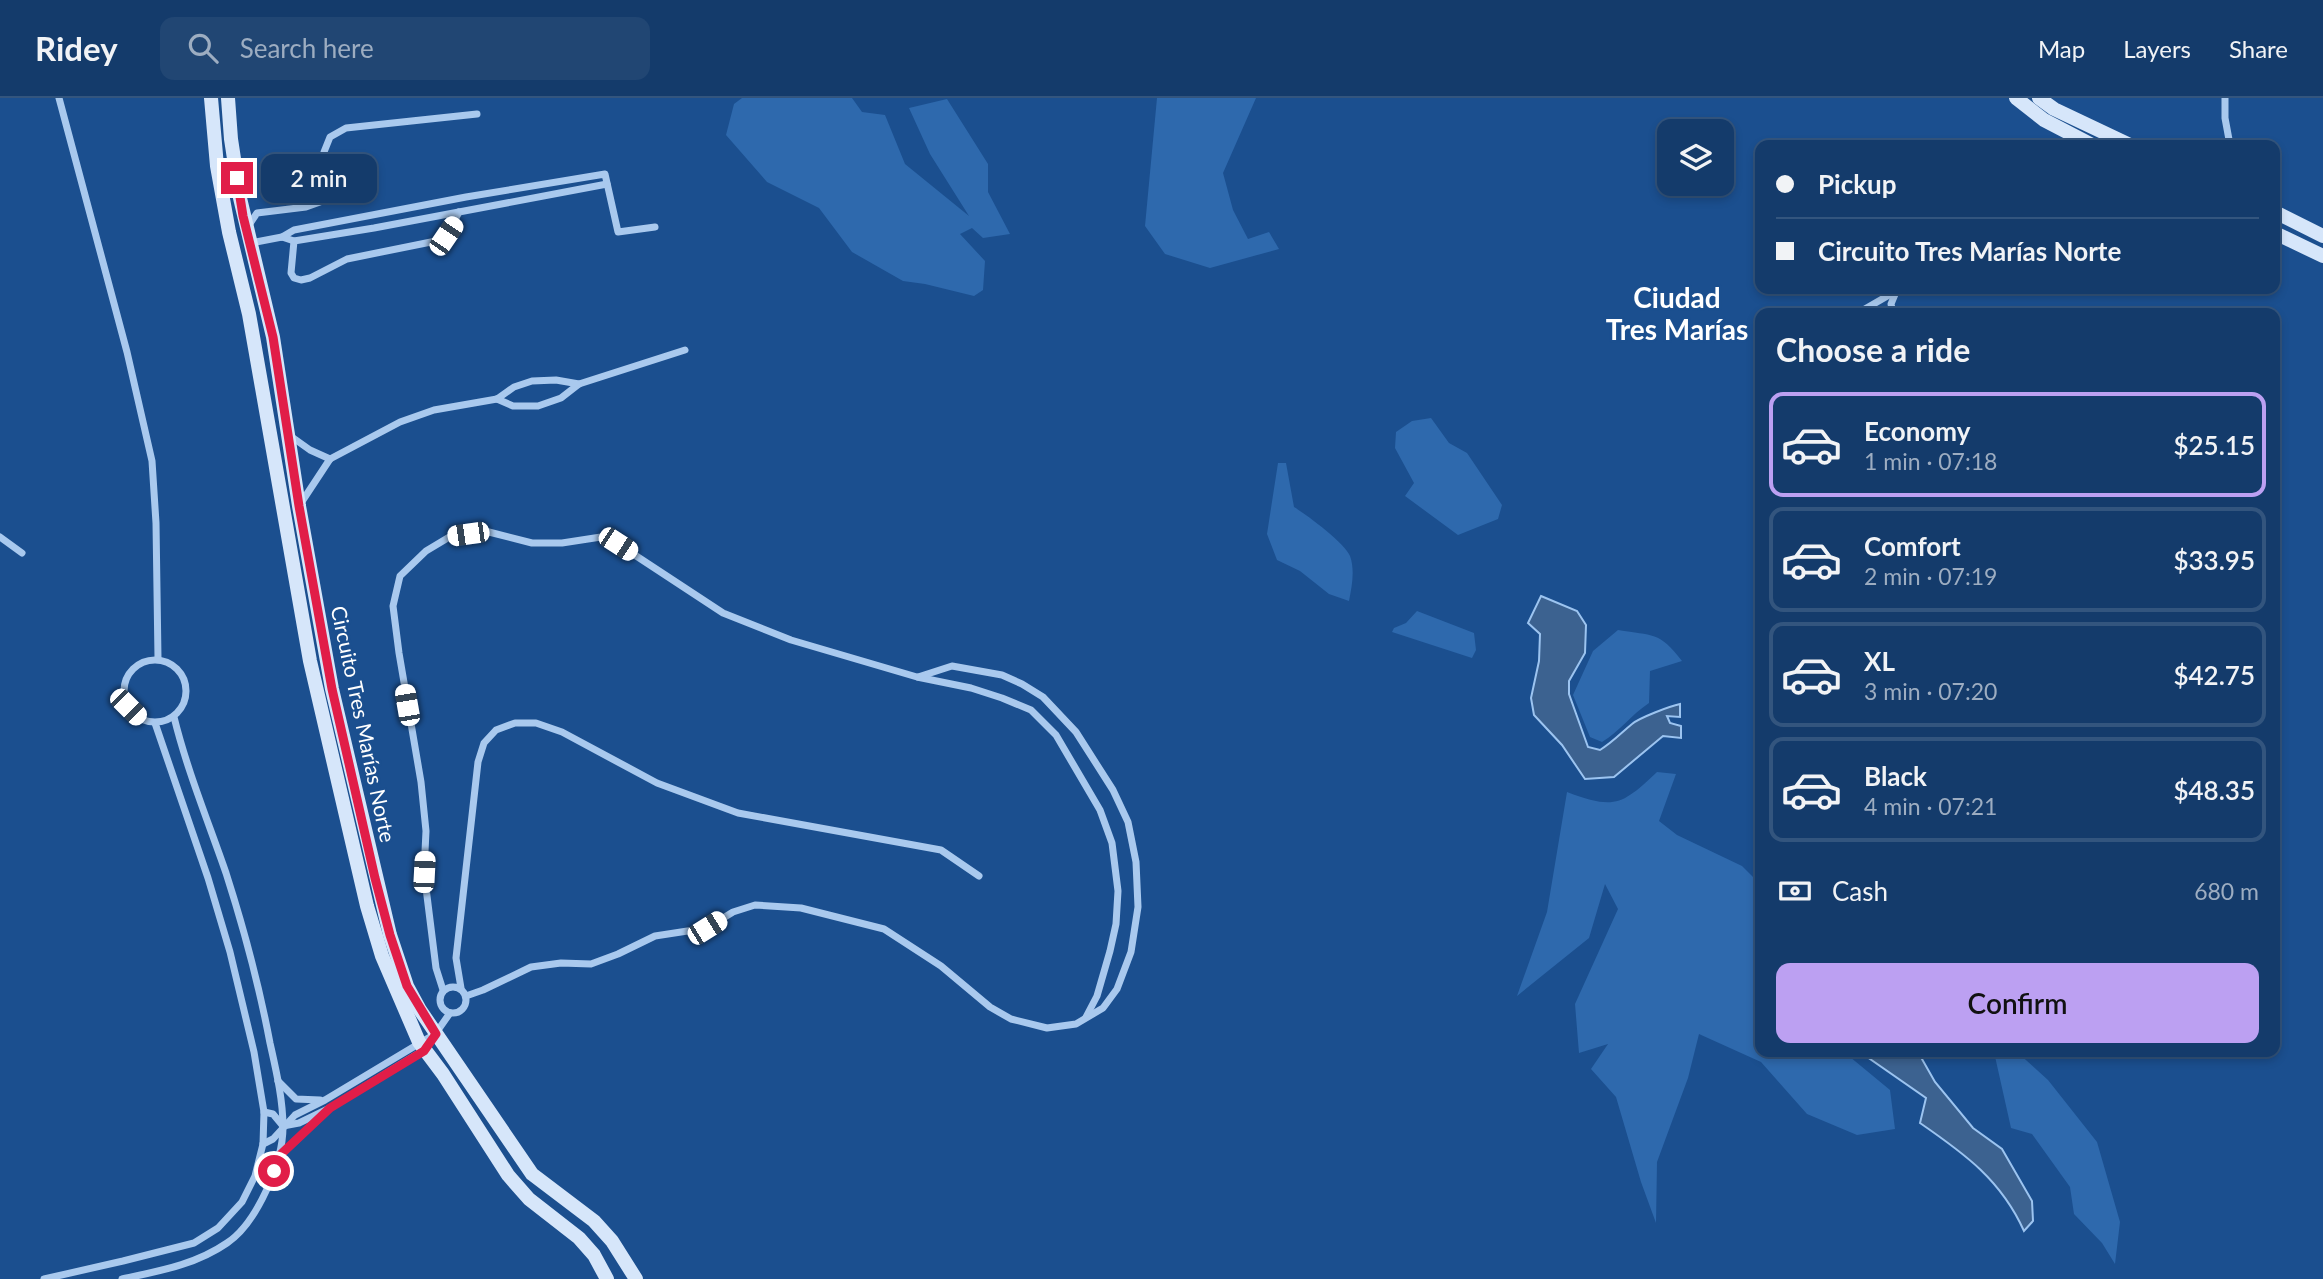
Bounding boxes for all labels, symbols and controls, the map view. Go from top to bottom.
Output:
search box [160,17,650,80]
text: Ridey [35,28,118,68]
icon: search [184,29,222,67]
text: Search here [240,32,374,64]
text: Map [2038,34,2085,63]
text: Layers [2123,34,2191,63]
text: Share [2229,34,2288,63]
map controls [1657,119,1734,196]
button: layers [1657,119,1734,196]
callout: 2 min [262,154,377,202]
route end [221,162,253,194]
text: 2 min [291,164,347,192]
text: Pickup [1818,168,1897,200]
car [426,213,467,259]
text: Circuito Tres Marías Norte [1818,235,2121,267]
district label: Ciudad Tres Marías [1606,280,1748,346]
text: Choose a ride [1776,330,1970,369]
icon: car [1780,413,1843,476]
text: Economy [1864,415,1970,447]
text: $25.15 [2173,429,2255,461]
text: 1 min · 07:18 [1864,447,1997,475]
car [446,521,491,547]
car [595,524,642,564]
icon: car [1780,528,1843,591]
text: Comfort [1864,530,1961,562]
text: $33.95 [2173,544,2255,576]
text: 2 min · 07:19 [1864,562,1997,590]
street label: Circuito Tres Marías Norte [327,603,401,845]
icon: car [1780,643,1843,706]
text: XL [1864,645,1895,677]
text: $42.75 [2173,659,2255,691]
text: 3 min · 07:20 [1864,677,1997,705]
car [394,682,421,728]
car [106,685,151,729]
icon: car [1780,758,1843,821]
text: Black [1864,760,1927,792]
text: $48.35 [2173,774,2255,806]
text: 4 min · 07:21 [1864,792,1997,820]
car [413,850,436,894]
icon: cash [1776,872,1814,910]
text: Cash [1832,875,1888,907]
text: 680 m [2194,877,2259,905]
car [684,908,731,948]
button: Confirm [1776,963,2259,1043]
route start [258,1155,290,1187]

